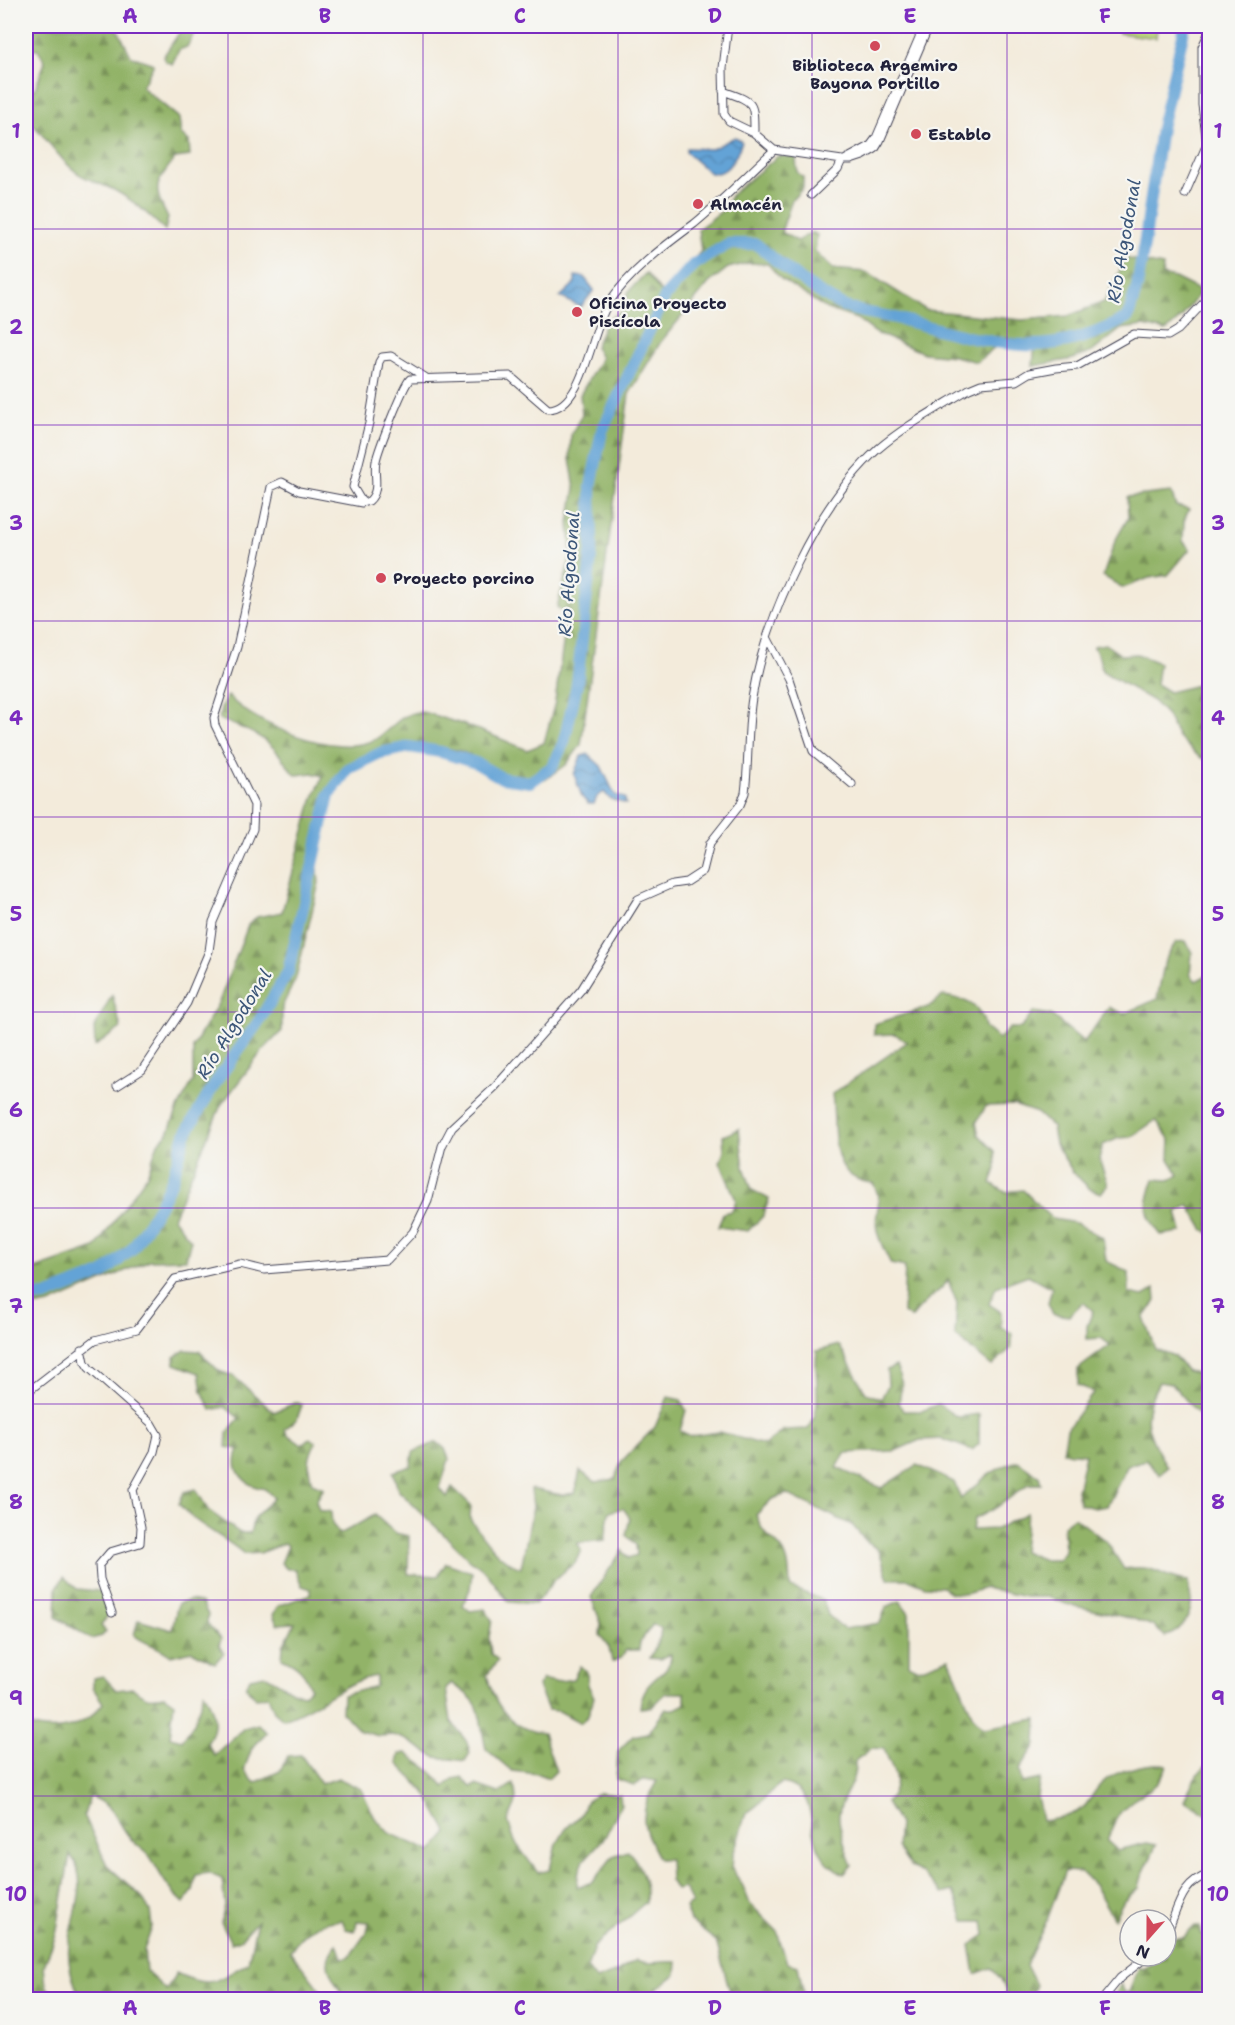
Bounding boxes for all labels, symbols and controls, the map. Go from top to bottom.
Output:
text: A [122,3,138,29]
text: B [319,3,331,29]
text: C [514,3,526,29]
text: D [708,3,722,29]
text: E [903,3,917,29]
text: F [1099,3,1111,29]
marker: Biblioteca Argemiro Bayona Portillo [868,39,882,53]
place label: Biblioteca Argemiro Bayona Portillo [792,55,958,94]
text: 1 [11,118,21,144]
text: 1 [1213,118,1223,144]
place label: Establo [928,124,991,145]
marker: Establo [909,127,923,141]
water label: Río Algodonal [1101,177,1147,305]
place label: Almacén [710,194,782,215]
marker: Almacén [691,197,705,211]
place label: Oficina Proyecto Piscícola [589,293,727,332]
marker: Oficina Proyecto Piscícola [570,305,584,319]
text: 2 [9,314,23,340]
text: 2 [1211,314,1225,340]
text: 3 [9,510,23,536]
water label: Río Algodonal [553,510,585,637]
text: 3 [1211,510,1225,536]
place label: Proyecto porcino [393,568,534,589]
marker: Proyecto porcino [374,571,388,585]
text: 4 [9,705,23,731]
text: 4 [1211,705,1225,731]
text: 5 [10,901,22,927]
text: 5 [1212,901,1224,927]
water label: Río Algodonal [191,964,277,1083]
text: 6 [9,1097,23,1123]
text: 6 [1211,1097,1225,1123]
text: 7 [9,1293,23,1319]
text: 7 [1211,1293,1225,1319]
text: 8 [9,1489,23,1515]
text: 8 [1211,1489,1225,1515]
text: 9 [9,1685,23,1711]
text: 9 [1211,1685,1225,1711]
text: 10 [5,1881,27,1907]
text: 10 [1207,1881,1229,1907]
north arrow [1118,1908,1178,1968]
text: N [1133,1939,1152,1964]
text: A [122,1995,138,2021]
text: B [319,1995,331,2021]
text: C [514,1995,526,2021]
text: D [708,1995,722,2021]
text: E [903,1995,917,2021]
text: F [1099,1995,1111,2021]

